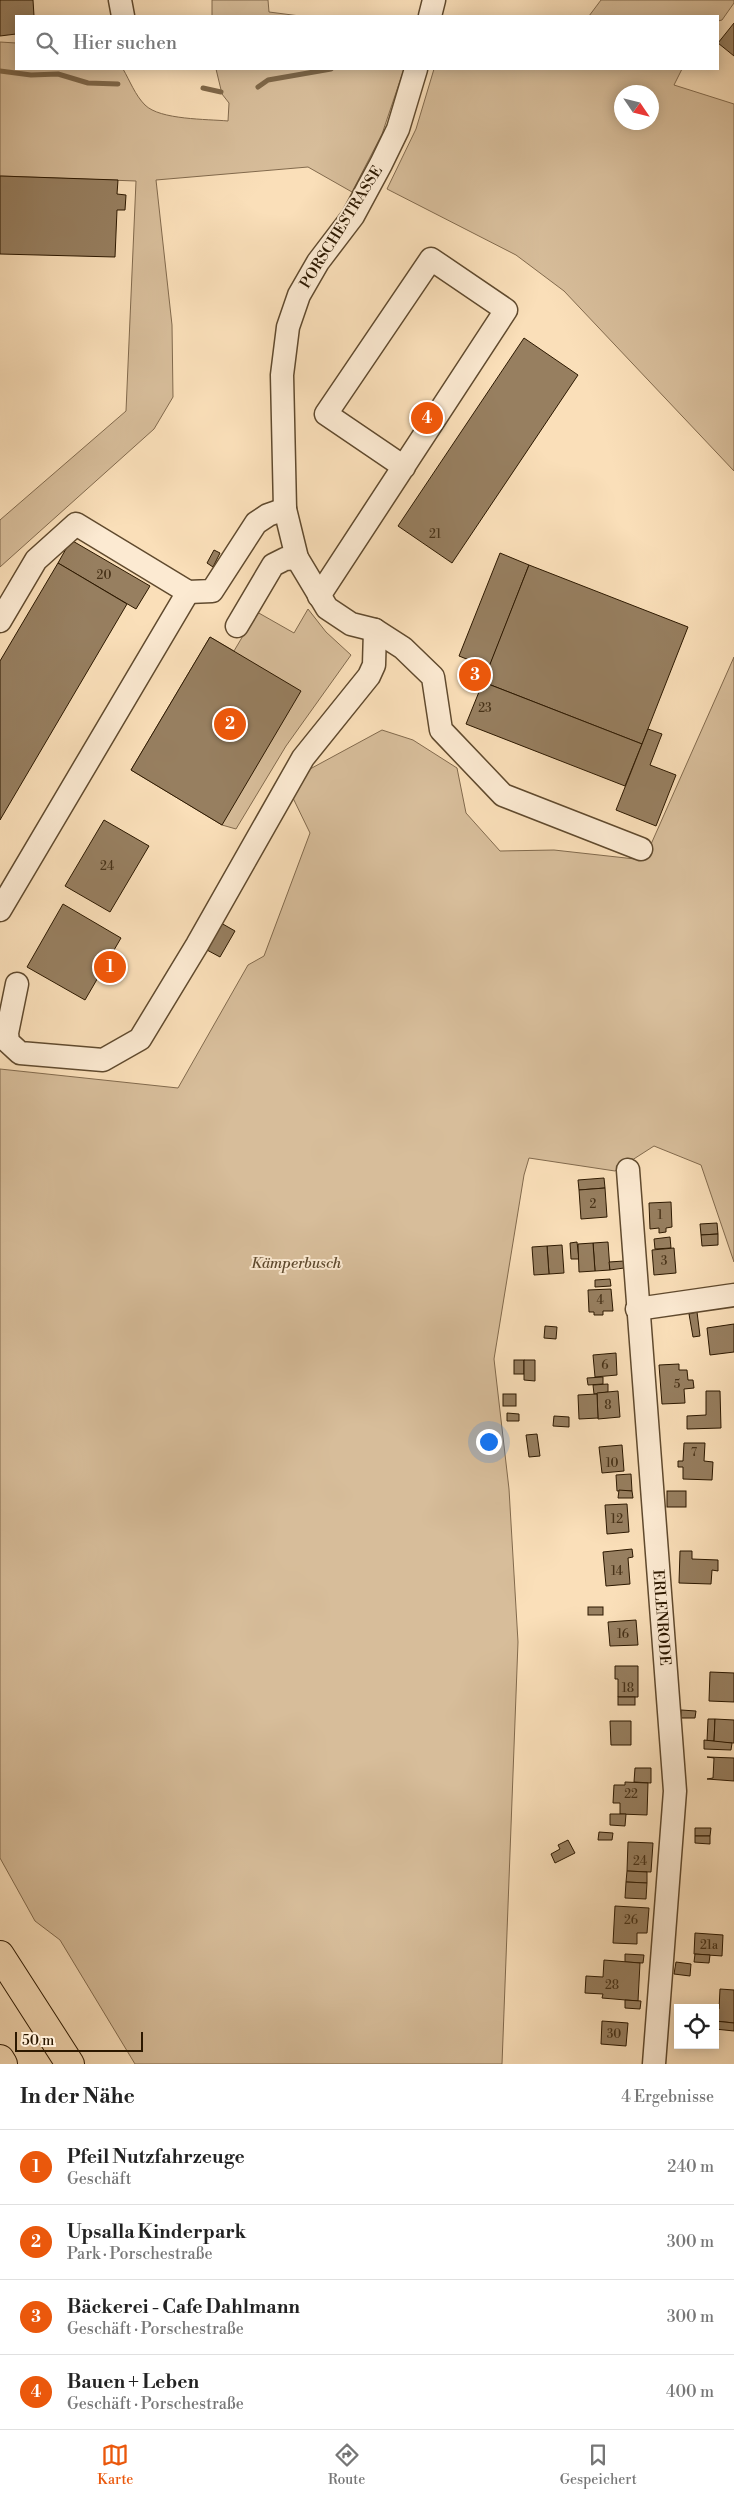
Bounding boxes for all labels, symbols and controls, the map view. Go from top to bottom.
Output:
search box [15,15,719,70]
icon: search [33,29,61,57]
text: Hier suchen [73,31,177,55]
north arrow [614,85,659,130]
street label: PORSCHESTRASSE [296,162,387,292]
pin: 4 [411,399,443,437]
house number: 21 [429,527,442,542]
house number: 20 [97,568,111,583]
pin: 3 [459,656,491,694]
house number: 23 [478,701,492,716]
pin: 2 [214,705,246,743]
house number: 24 [100,859,114,874]
pin: 1 [94,948,126,986]
house number: 2 [590,1197,597,1212]
house number: 1 [657,1208,663,1223]
park label: Kämperbusch [251,1254,342,1273]
house number: 3 [661,1254,668,1269]
house number: 4 [596,1293,604,1308]
house number: 6 [601,1358,609,1373]
house number: 5 [674,1377,681,1392]
house number: 8 [604,1398,612,1413]
your location [476,1429,502,1455]
house number: 7 [691,1445,697,1460]
house number: 10 [606,1456,618,1471]
house number: 12 [611,1512,623,1527]
house number: 14 [611,1564,623,1579]
street label: ERLENRODE [648,1569,674,1666]
house number: 16 [617,1627,629,1642]
house number: 18 [622,1681,634,1696]
house number: 22 [624,1787,638,1802]
house number: 24 [633,1854,647,1869]
house number: 26 [624,1913,638,1928]
house number: 21a [700,1938,719,1953]
house number: 28 [605,1978,619,1993]
map controls [674,2004,719,2049]
button: locate [674,2004,719,2049]
house number: 30 [607,2027,621,2042]
scale bar [15,2029,142,2052]
text: 50 m [22,2032,54,2050]
text: In der Nähe [20,2084,135,2110]
text: 4 Ergebnisse [621,2087,714,2107]
text: Pfeil Nutzfahrzeuge [67,2145,245,2169]
text: 1 [32,2157,40,2177]
text: 240 m [667,2157,714,2177]
text: Geschäft [67,2169,132,2189]
text: Upsalla Kinderpark [67,2220,246,2244]
text: 2 [31,2232,41,2252]
text: 300 m [667,2232,714,2252]
text: Park · Porschestraße [67,2244,213,2264]
text: Bäckerei - Cafe Dahlmann [67,2295,300,2319]
text: 3 [31,2307,41,2327]
text: 300 m [667,2307,714,2327]
text: Geschäft · Porschestraße [67,2319,244,2339]
text: Bauen + Leben [67,2370,199,2394]
text: 4 [31,2382,41,2402]
text: 400 m [666,2382,714,2402]
text: Geschäft · Porschestraße [67,2394,244,2414]
tab: Karte [97,2441,133,2489]
tab: Route [328,2441,365,2489]
tab: Gespeichert [560,2441,637,2489]

